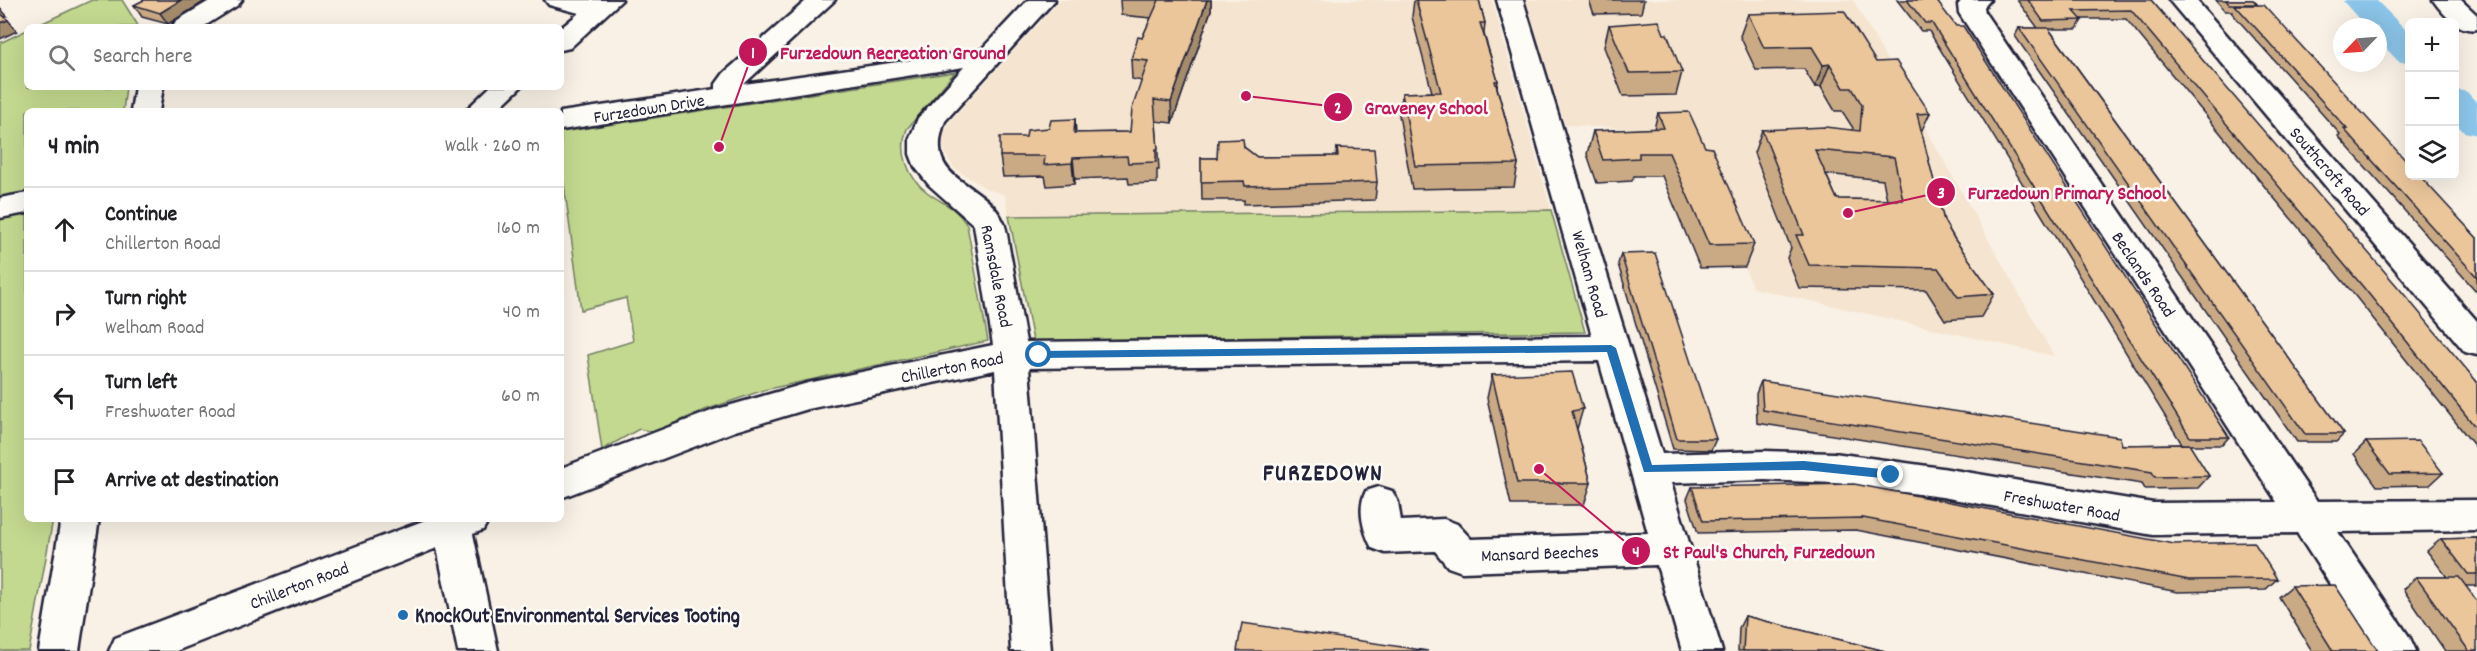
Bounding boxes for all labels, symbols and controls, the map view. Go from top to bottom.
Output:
north arrow [2333,18,2387,72]
map controls [2405,18,2459,180]
button: + [2405,18,2459,72]
search box [24,24,564,90]
callout: Furzedown Recreation Ground [738,33,1018,71]
icon: search [45,41,78,74]
text: Furzedown Recreation Ground [780,41,1006,69]
text: Search here [93,42,192,73]
text: 1 [751,42,755,67]
button: − [2405,72,2459,126]
callout: Graveney School [1323,88,1500,126]
street label: Furzedown Drive [592,89,707,132]
text: Graveney School [1364,96,1488,124]
text: 2 [1334,97,1342,122]
street label: Southcroft Road [2282,122,2374,223]
button: layers [2405,126,2459,180]
text: 4 min [48,129,99,166]
text: Walk · 260 m [445,133,540,161]
callout: Furzedown Primary School [1926,173,2178,211]
text: Furzedown Primary School [1968,181,2166,209]
text: 3 [1937,182,1945,207]
text: Continue [105,200,177,231]
icon: ahead [48,213,81,246]
text: 160 m [497,215,540,243]
street label: Ramsdale Road [972,223,1017,330]
street label: Welham Road [1563,228,1612,321]
street label: Beclands Road [2104,228,2180,323]
text: Chillerton Road [105,231,221,259]
text: Turn right [105,284,187,315]
icon: right [48,297,81,330]
text: 40 m [502,299,540,327]
text: Welham Road [105,315,204,343]
route start [1025,341,1051,367]
street label: Chillerton Road [899,347,1006,392]
text: Turn left [105,368,177,399]
icon: left [48,381,81,414]
text: 60 m [501,383,540,411]
text: Freshwater Road [105,399,236,427]
district label: FURZEDOWN [1263,458,1383,492]
route end [1877,461,1903,487]
icon: arrive [48,465,81,498]
text: Arrive at destination [105,466,279,497]
street label: Freshwater Road [2002,485,2122,530]
callout: St Paul's Church, Furzedown [1621,532,1887,570]
text: St Paul's Church, Furzedown [1663,540,1875,568]
street label: Mansard Beeches [1481,541,1599,570]
text: 4 [1632,541,1640,566]
street label: Chillerton Road [247,557,353,618]
place label: KnockOut Environmental Services Tooting [415,603,740,633]
marker: KnockOut Environmental Services Tooting [396,608,410,622]

